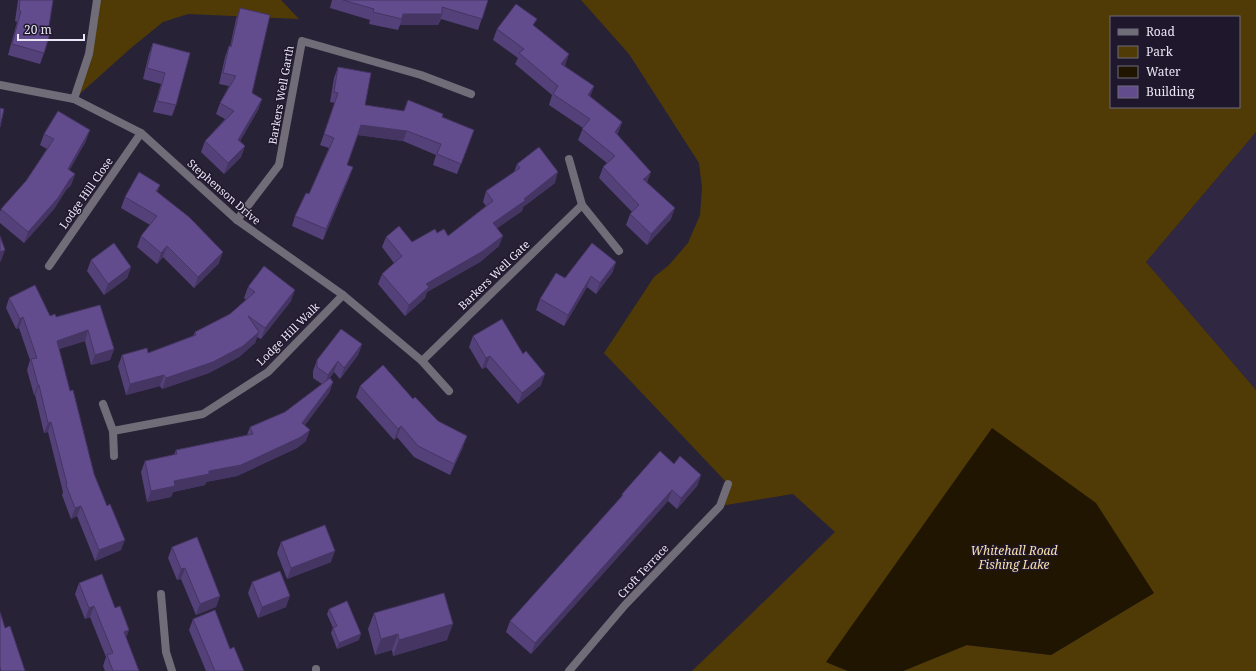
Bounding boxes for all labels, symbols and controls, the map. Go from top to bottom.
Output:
scale bar [18,16,84,42]
legend [1110,16,1240,108]
text: 20 m [24,21,52,38]
text: Road [1146,23,1176,40]
text: Park [1146,43,1174,60]
street label: Barkers Well Garth [264,44,297,146]
text: Water [1146,63,1181,80]
text: Building [1146,83,1195,100]
street label: Lodge Hill Close [55,154,116,231]
street label: Stephenson Drive [184,156,264,228]
street label: Barkers Well Gate [455,237,533,313]
street label: Lodge Hill Walk [253,298,323,368]
street label: Croft Terrace [614,540,672,601]
water label: Whitehall Road Fishing Lake [970,542,1058,573]

